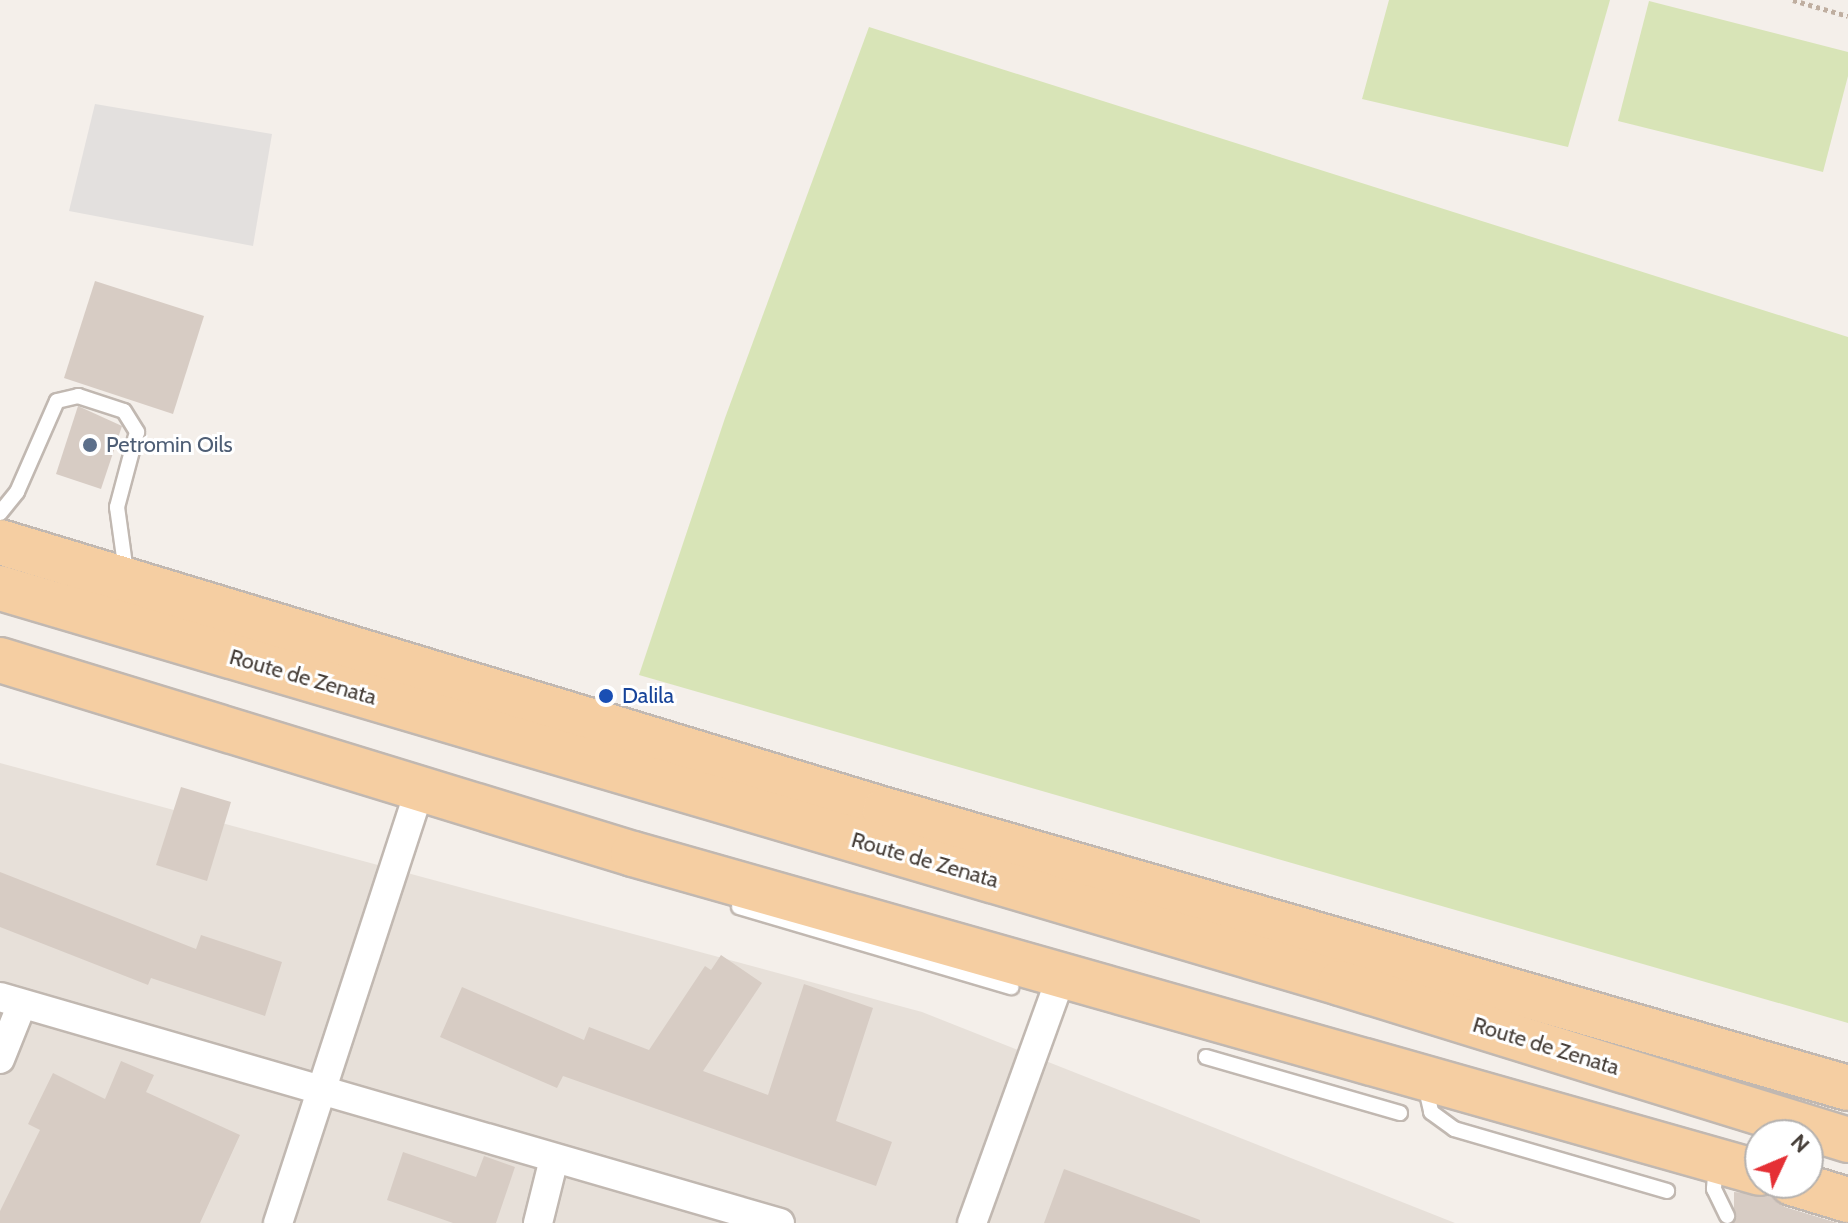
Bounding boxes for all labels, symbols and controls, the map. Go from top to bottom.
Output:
place label: Petromin Oils [106,432,233,458]
marker: Petromin Oils [81,436,99,454]
street label: Route de Zenata [226,643,380,711]
place label: Dalila [622,683,674,709]
marker: Dalila [597,687,615,705]
street label: Route de Zenata [848,826,1002,894]
street label: Route de Zenata [1470,1011,1622,1081]
north arrow [1744,1119,1824,1199]
text: N [1785,1128,1815,1158]

